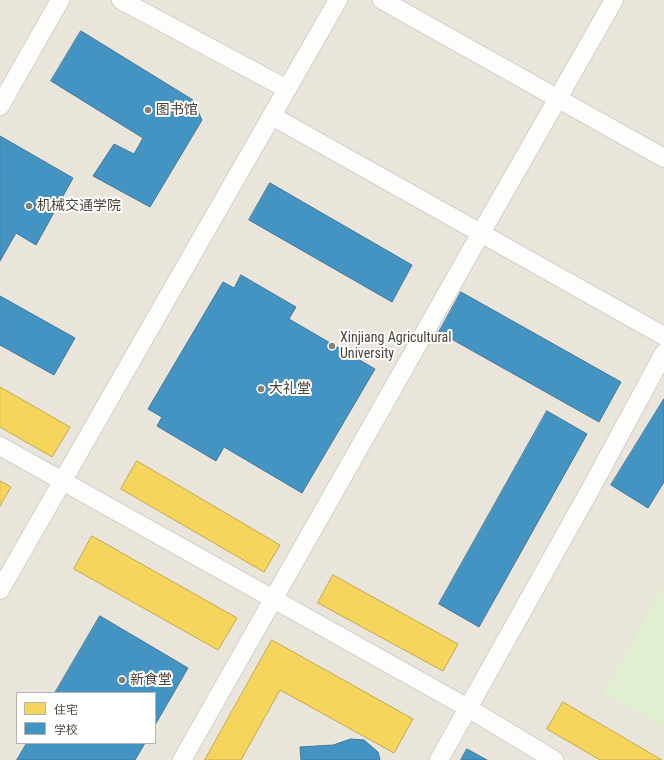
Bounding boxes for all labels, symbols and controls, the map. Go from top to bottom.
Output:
place label: 图书馆 [156,102,198,118]
marker: 图书馆 [143,105,153,115]
place label: 机械交通学院 [37,198,121,214]
marker: 机械交通学院 [24,201,34,211]
place label: Xinjiang Agricultural University [340,330,451,362]
marker: Xinjiang Agricultural University [327,341,337,351]
place label: 大礼堂 [269,381,311,397]
marker: 大礼堂 [256,384,266,394]
place label: 新食堂 [130,672,172,688]
marker: 新食堂 [117,675,127,685]
legend [16,692,156,744]
text: 住宅 [54,703,78,717]
text: 学校 [54,723,78,737]

